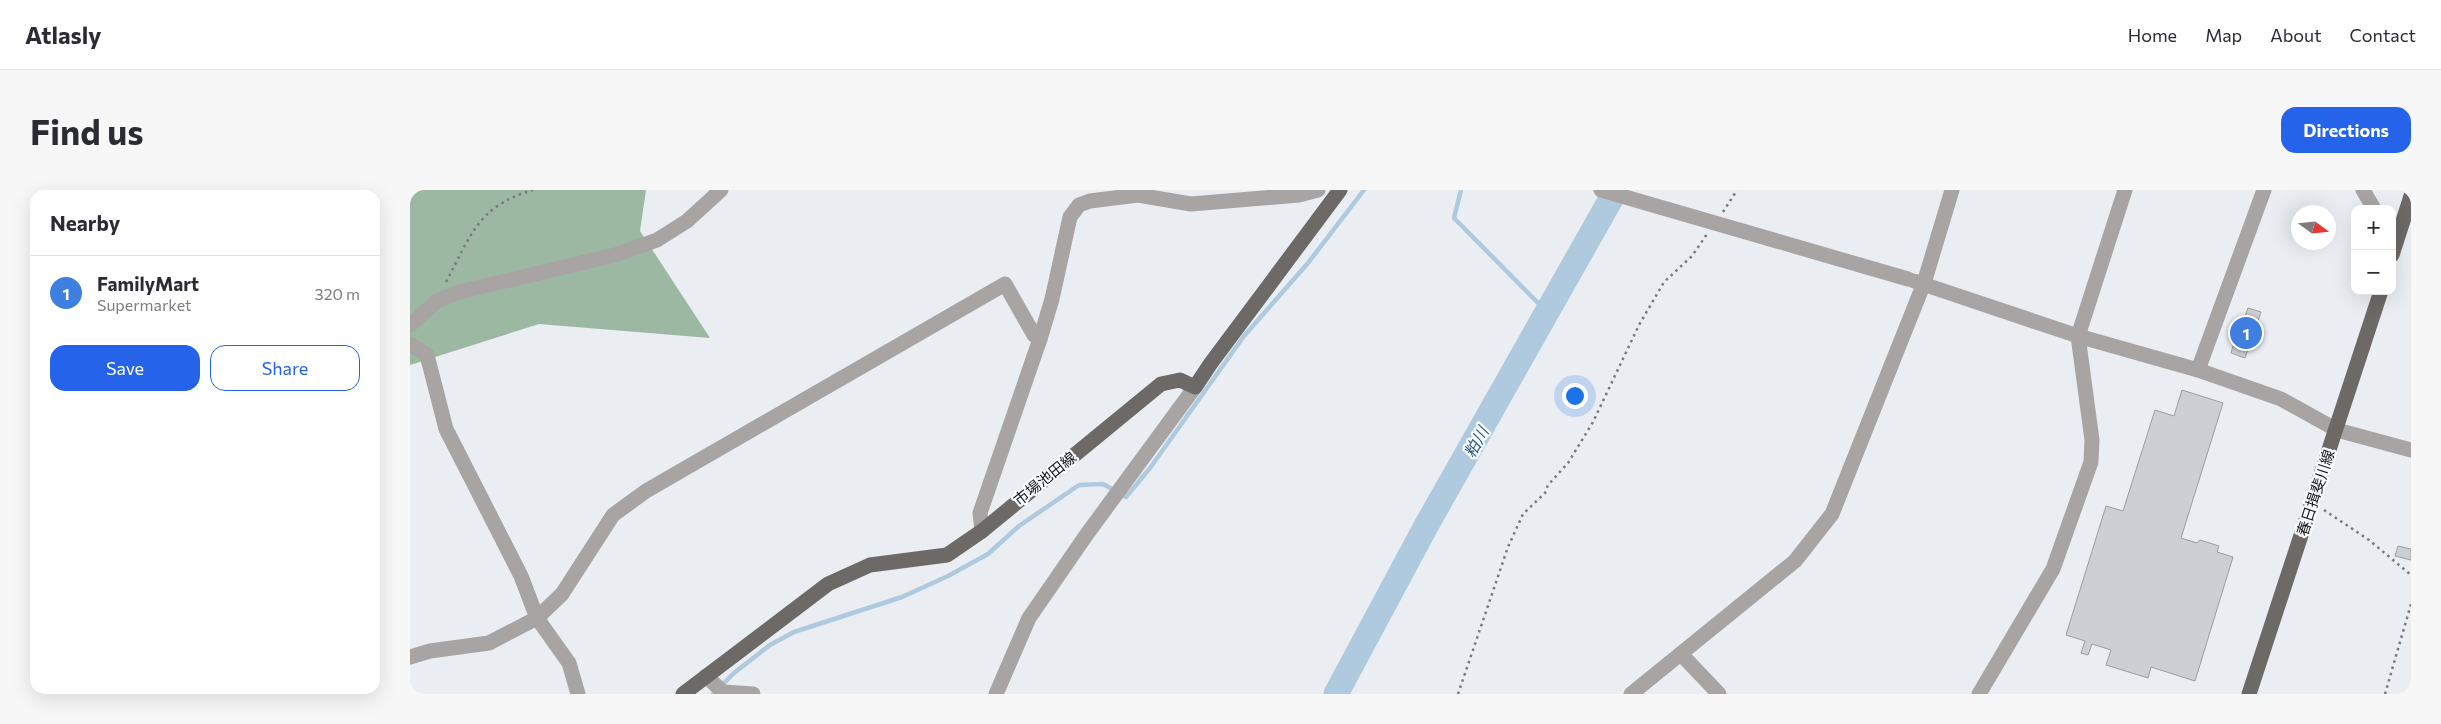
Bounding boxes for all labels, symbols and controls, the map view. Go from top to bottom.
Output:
text: Atlasly [25,20,102,49]
text: Home [2128,24,2177,46]
text: Map [2205,24,2242,46]
text: About [2270,24,2322,46]
text: Contact [2350,24,2416,46]
button: Directions [2281,107,2411,153]
text: Find us [30,109,144,152]
north arrow [2291,205,2336,250]
map controls [2351,205,2396,295]
button: + [2351,205,2396,250]
text: Nearby [50,210,120,235]
button: − [2351,250,2396,295]
text: FamilyMart [97,272,199,295]
text: 1 [62,284,70,303]
text: 320 m [315,284,360,303]
text: Supermarket [97,295,192,314]
pin: 1 [2230,314,2262,352]
button: Save [50,345,200,391]
button: Share [210,345,360,391]
your location [1562,383,1588,409]
water label: 粕川 [1459,421,1493,460]
street label: 春日揖斐川線 [2293,447,2338,538]
street label: 市場池田線 [1010,448,1079,509]

